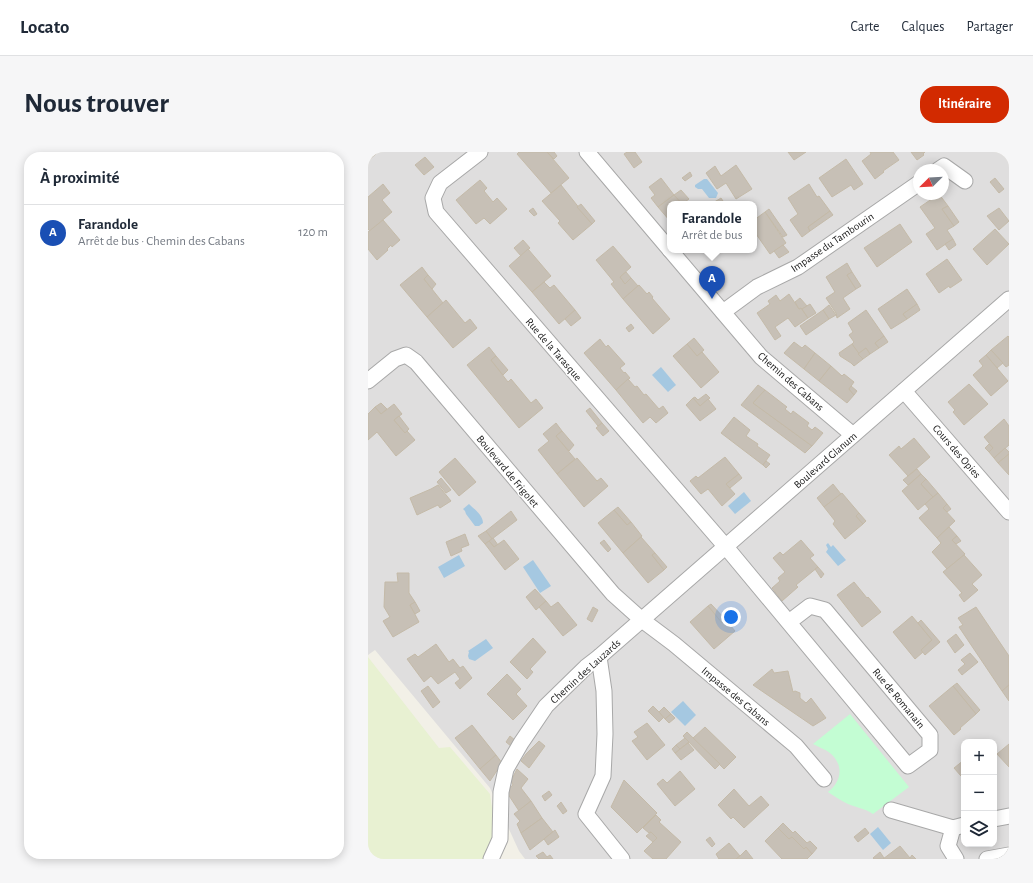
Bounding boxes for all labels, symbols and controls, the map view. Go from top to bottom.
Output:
text: Locato [20,18,69,37]
text: Carte [851,20,879,34]
text: Calques [901,20,945,34]
text: Partager [967,20,1013,34]
button: Itinéraire [920,86,1009,123]
text: Nous trouver [24,90,169,118]
north arrow [913,164,949,200]
text: À proximité [40,169,120,186]
popup [667,201,757,253]
text: Farandole [681,211,742,226]
street label: Impasse du Tambourin [789,211,876,274]
text: Farandole [78,217,138,232]
text: A [49,226,57,239]
text: 120 m [298,226,328,239]
text: Arrêt de bus [681,229,743,242]
text: Arrêt de bus · Chemin des Cabans [78,235,245,248]
pin: A [699,266,725,299]
street label: Rue de la Tarasque [524,316,584,383]
street label: Chemin des Cabans [756,350,826,413]
street label: Cours des Opies [931,422,983,480]
street label: Boulevard Glanum [792,430,859,491]
street label: Boulevard de Frigolet [474,433,541,510]
your location [721,607,741,627]
street label: Chemin des Lauzards [548,637,623,706]
street label: Impasse des Cabans [700,665,772,728]
street label: Rue de Romanain [870,666,927,731]
map controls [961,739,997,847]
button: + [961,739,997,775]
button: − [961,775,997,811]
button: layers [961,811,997,847]

